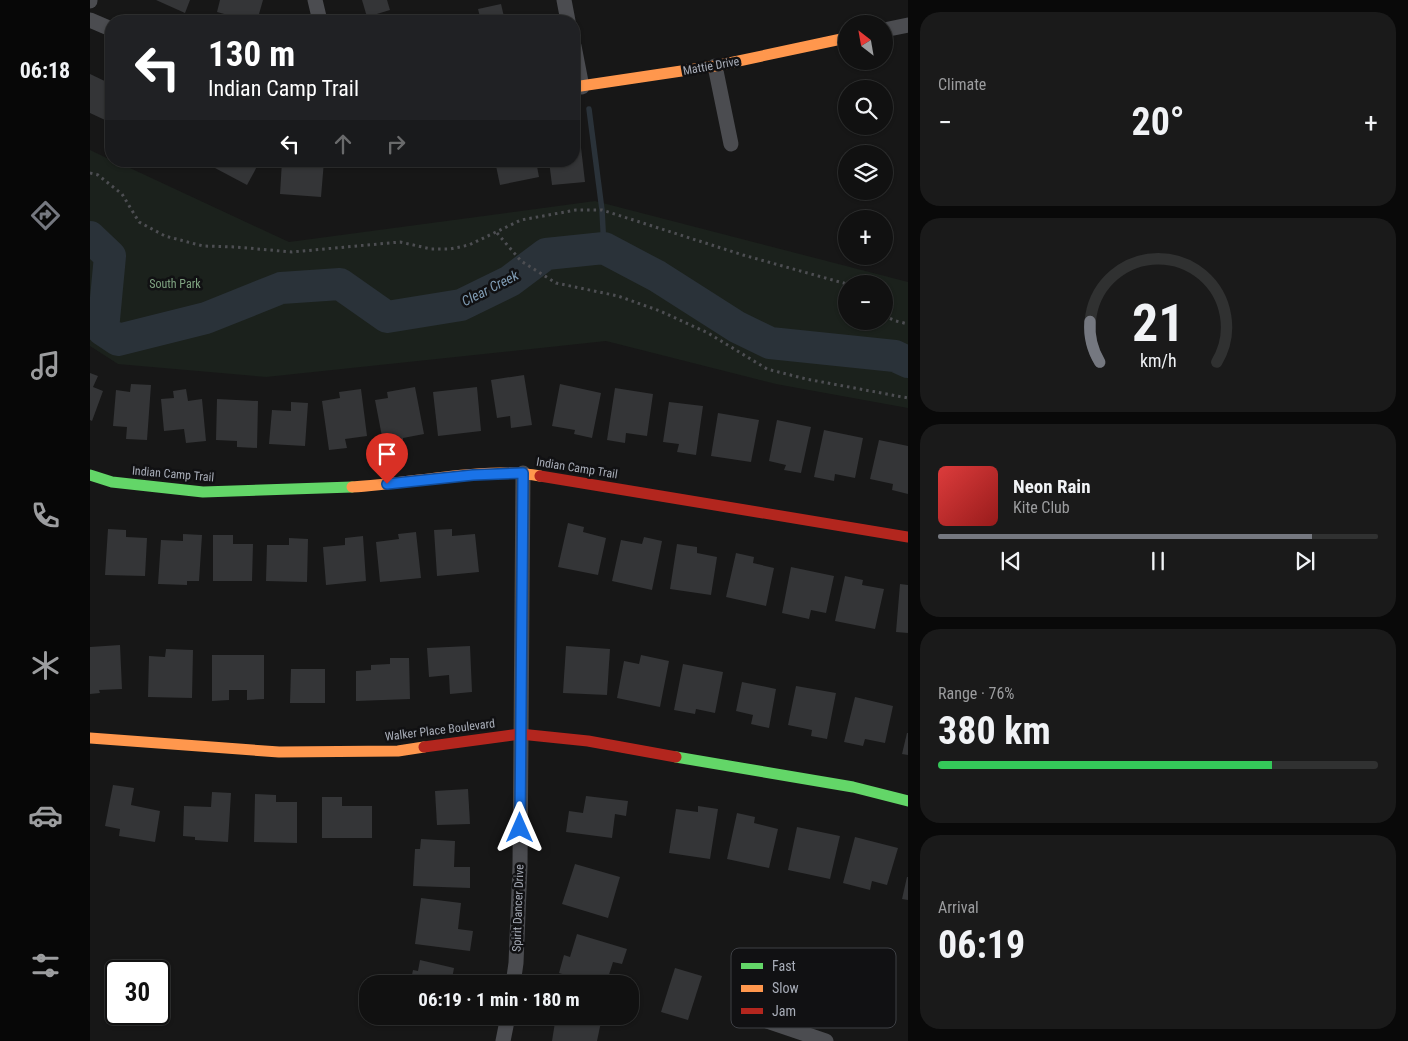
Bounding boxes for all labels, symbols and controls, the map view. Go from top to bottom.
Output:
north arrow [838,15,892,70]
map controls [838,15,893,330]
text: 130 m [208,34,295,75]
icon: left [125,35,190,100]
street label: Mattie Drive [682,54,741,78]
text: 06:18 [20,58,70,83]
text: Climate [938,75,986,94]
text: Indian Camp Trail [208,76,359,101]
button: search [838,80,893,135]
text: 20° [1131,100,1185,144]
text: − [938,106,952,139]
text: + [1364,106,1378,139]
icon: left [276,130,304,158]
icon: ahead [329,130,357,158]
icon: right [382,130,410,158]
button: layers [838,145,893,200]
icon: directions [28,198,63,233]
button: + [838,210,893,265]
water label: Clear Creek [459,266,522,309]
button: − [838,275,893,330]
park label: South Park [149,277,201,291]
text: 21 [1132,293,1184,354]
icon: music [28,348,63,383]
text: km/h [1140,350,1176,371]
pin [366,433,408,484]
icon: arrive [373,440,401,468]
street label: Indian Camp Trail [535,455,619,481]
street label: Indian Camp Trail [131,463,215,485]
text: Neon Rain [1013,475,1091,498]
icon: phone [28,498,63,533]
text: Kite Club [1013,498,1070,517]
icon: previous [997,547,1025,575]
icon: pause [1144,547,1172,575]
icon: next [1291,547,1319,575]
icon: climate [28,648,63,683]
text: Range · 76% [938,684,1014,703]
text: 380 km [938,709,1051,753]
street label: Walker Place Boulevard [384,716,496,744]
icon: car [28,798,63,833]
position arrow [493,801,545,853]
street label: Spirit Dancer Drive [509,864,527,952]
text: Arrival [938,898,979,917]
text: 06:19 [938,923,1025,967]
icon: filters [28,948,63,983]
legend [731,948,896,1028]
text: Fast [772,958,796,974]
speed limit sign: 30 [105,960,170,1025]
text: Slow [772,980,799,996]
text: 06:19 · 1 min · 180 m [418,988,580,1011]
text: Jam [772,1003,796,1019]

